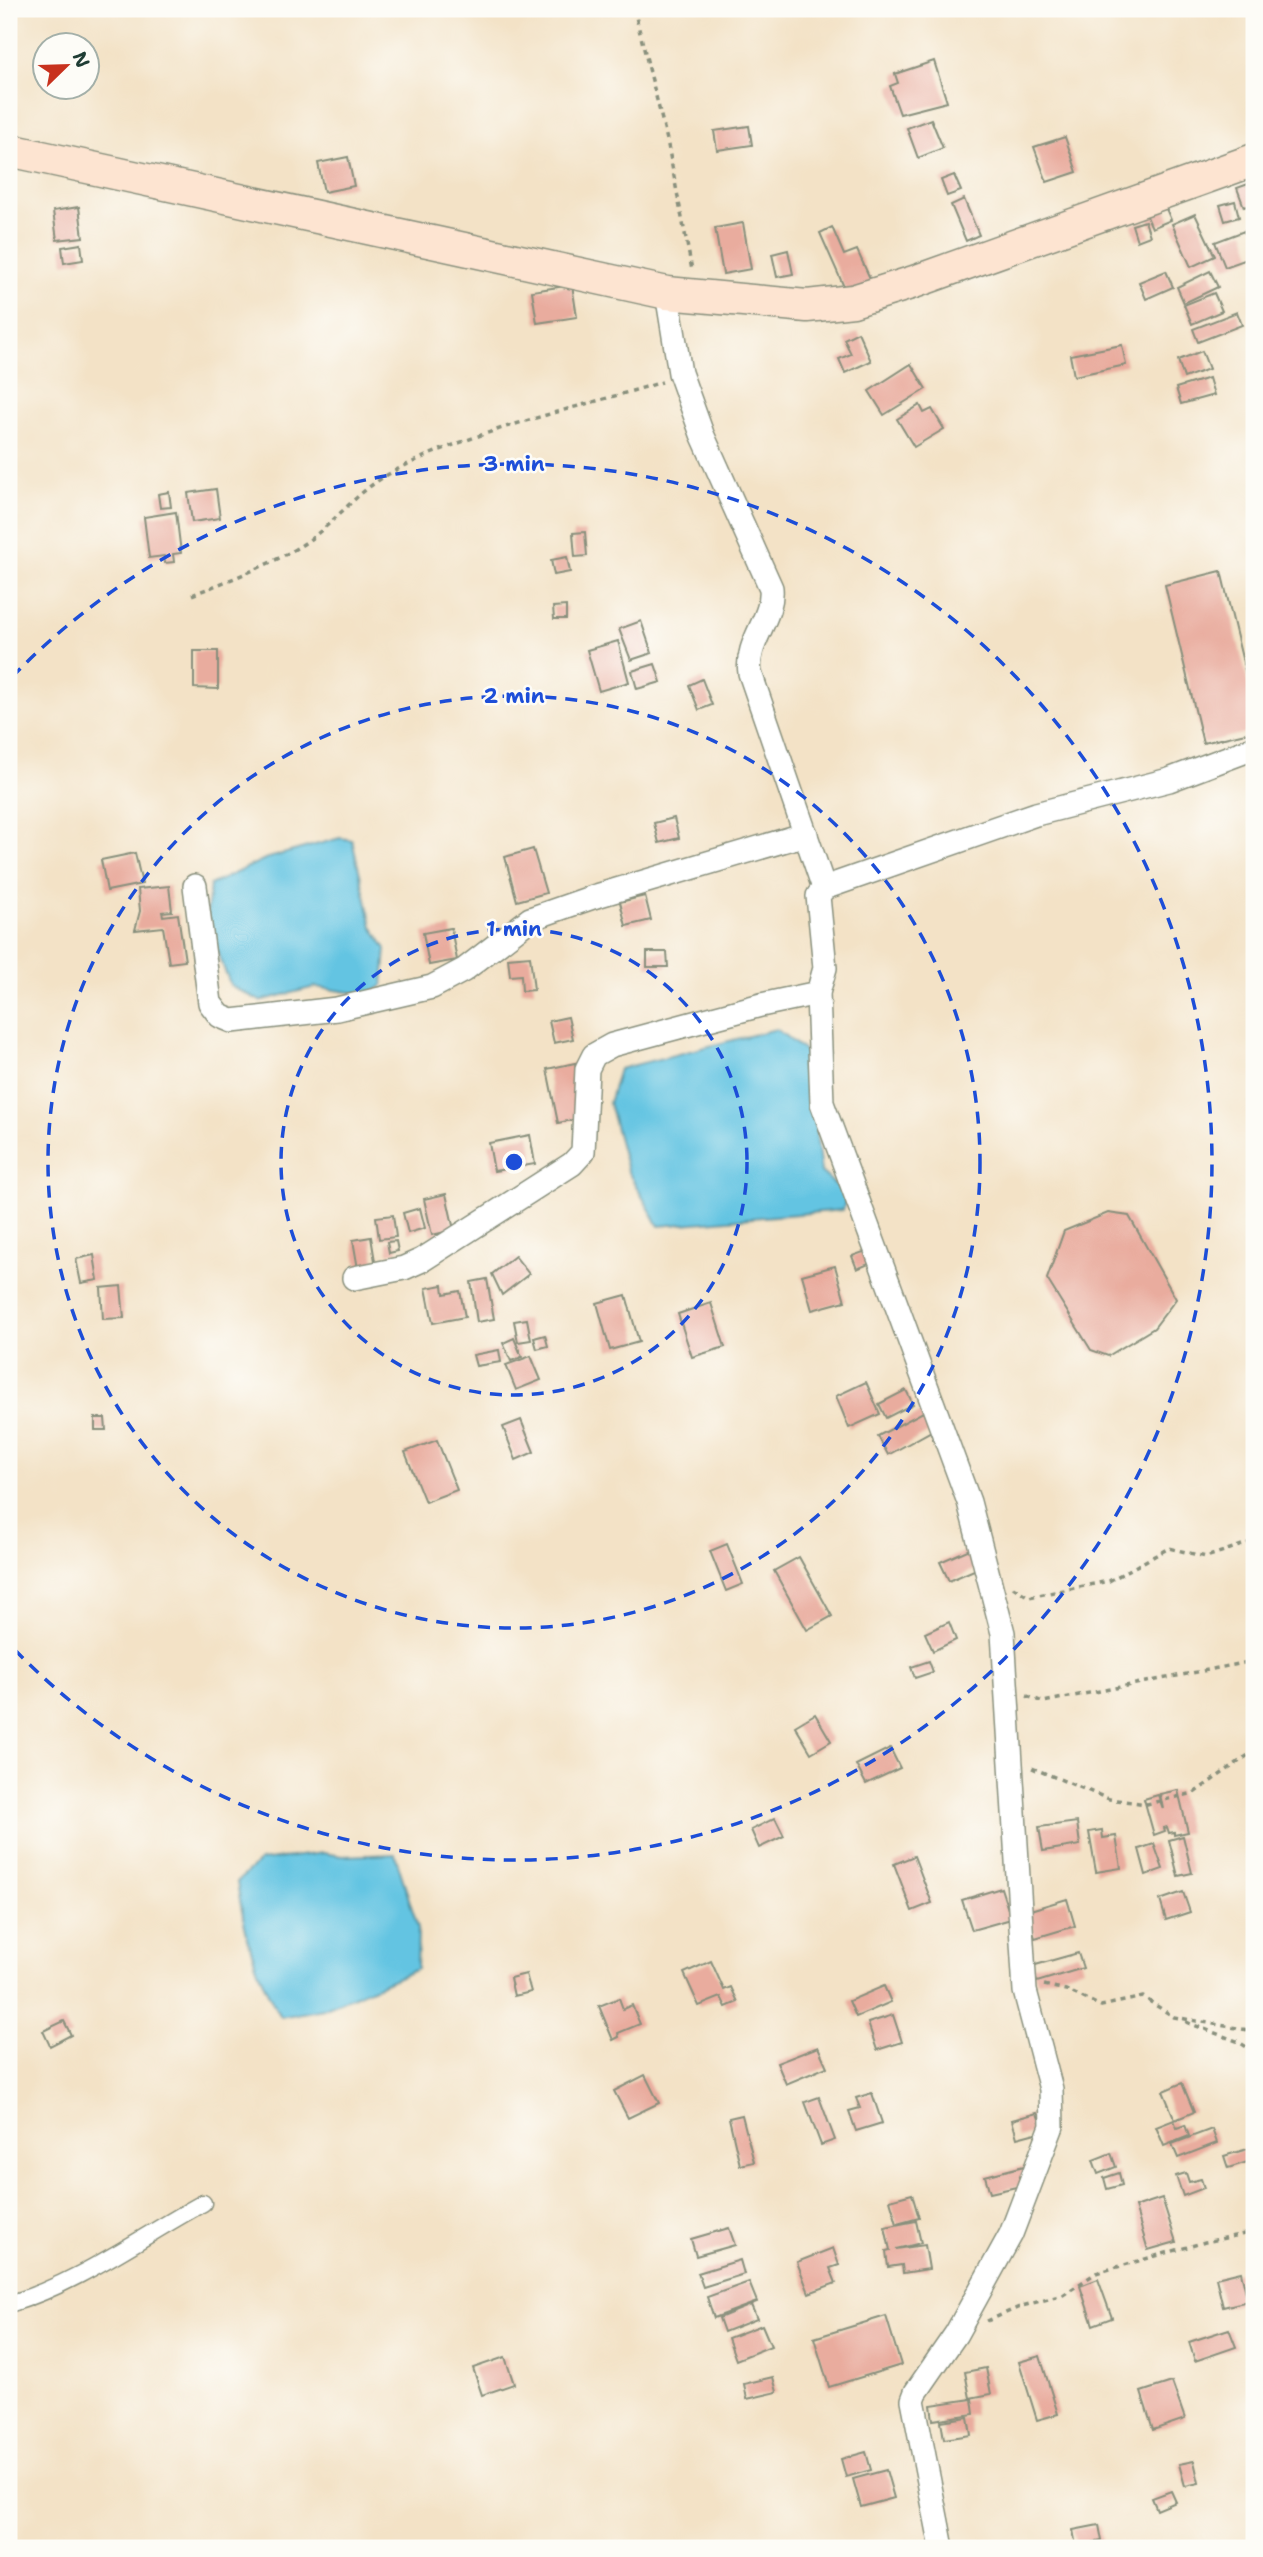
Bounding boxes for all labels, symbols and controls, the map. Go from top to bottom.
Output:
north arrow [32,32,102,102]
text: N [67,48,96,71]
text: 3 min [483,450,545,478]
text: 2 min [483,682,545,710]
text: 1 min [486,915,542,943]
centre of rings [502,1150,526,1174]

